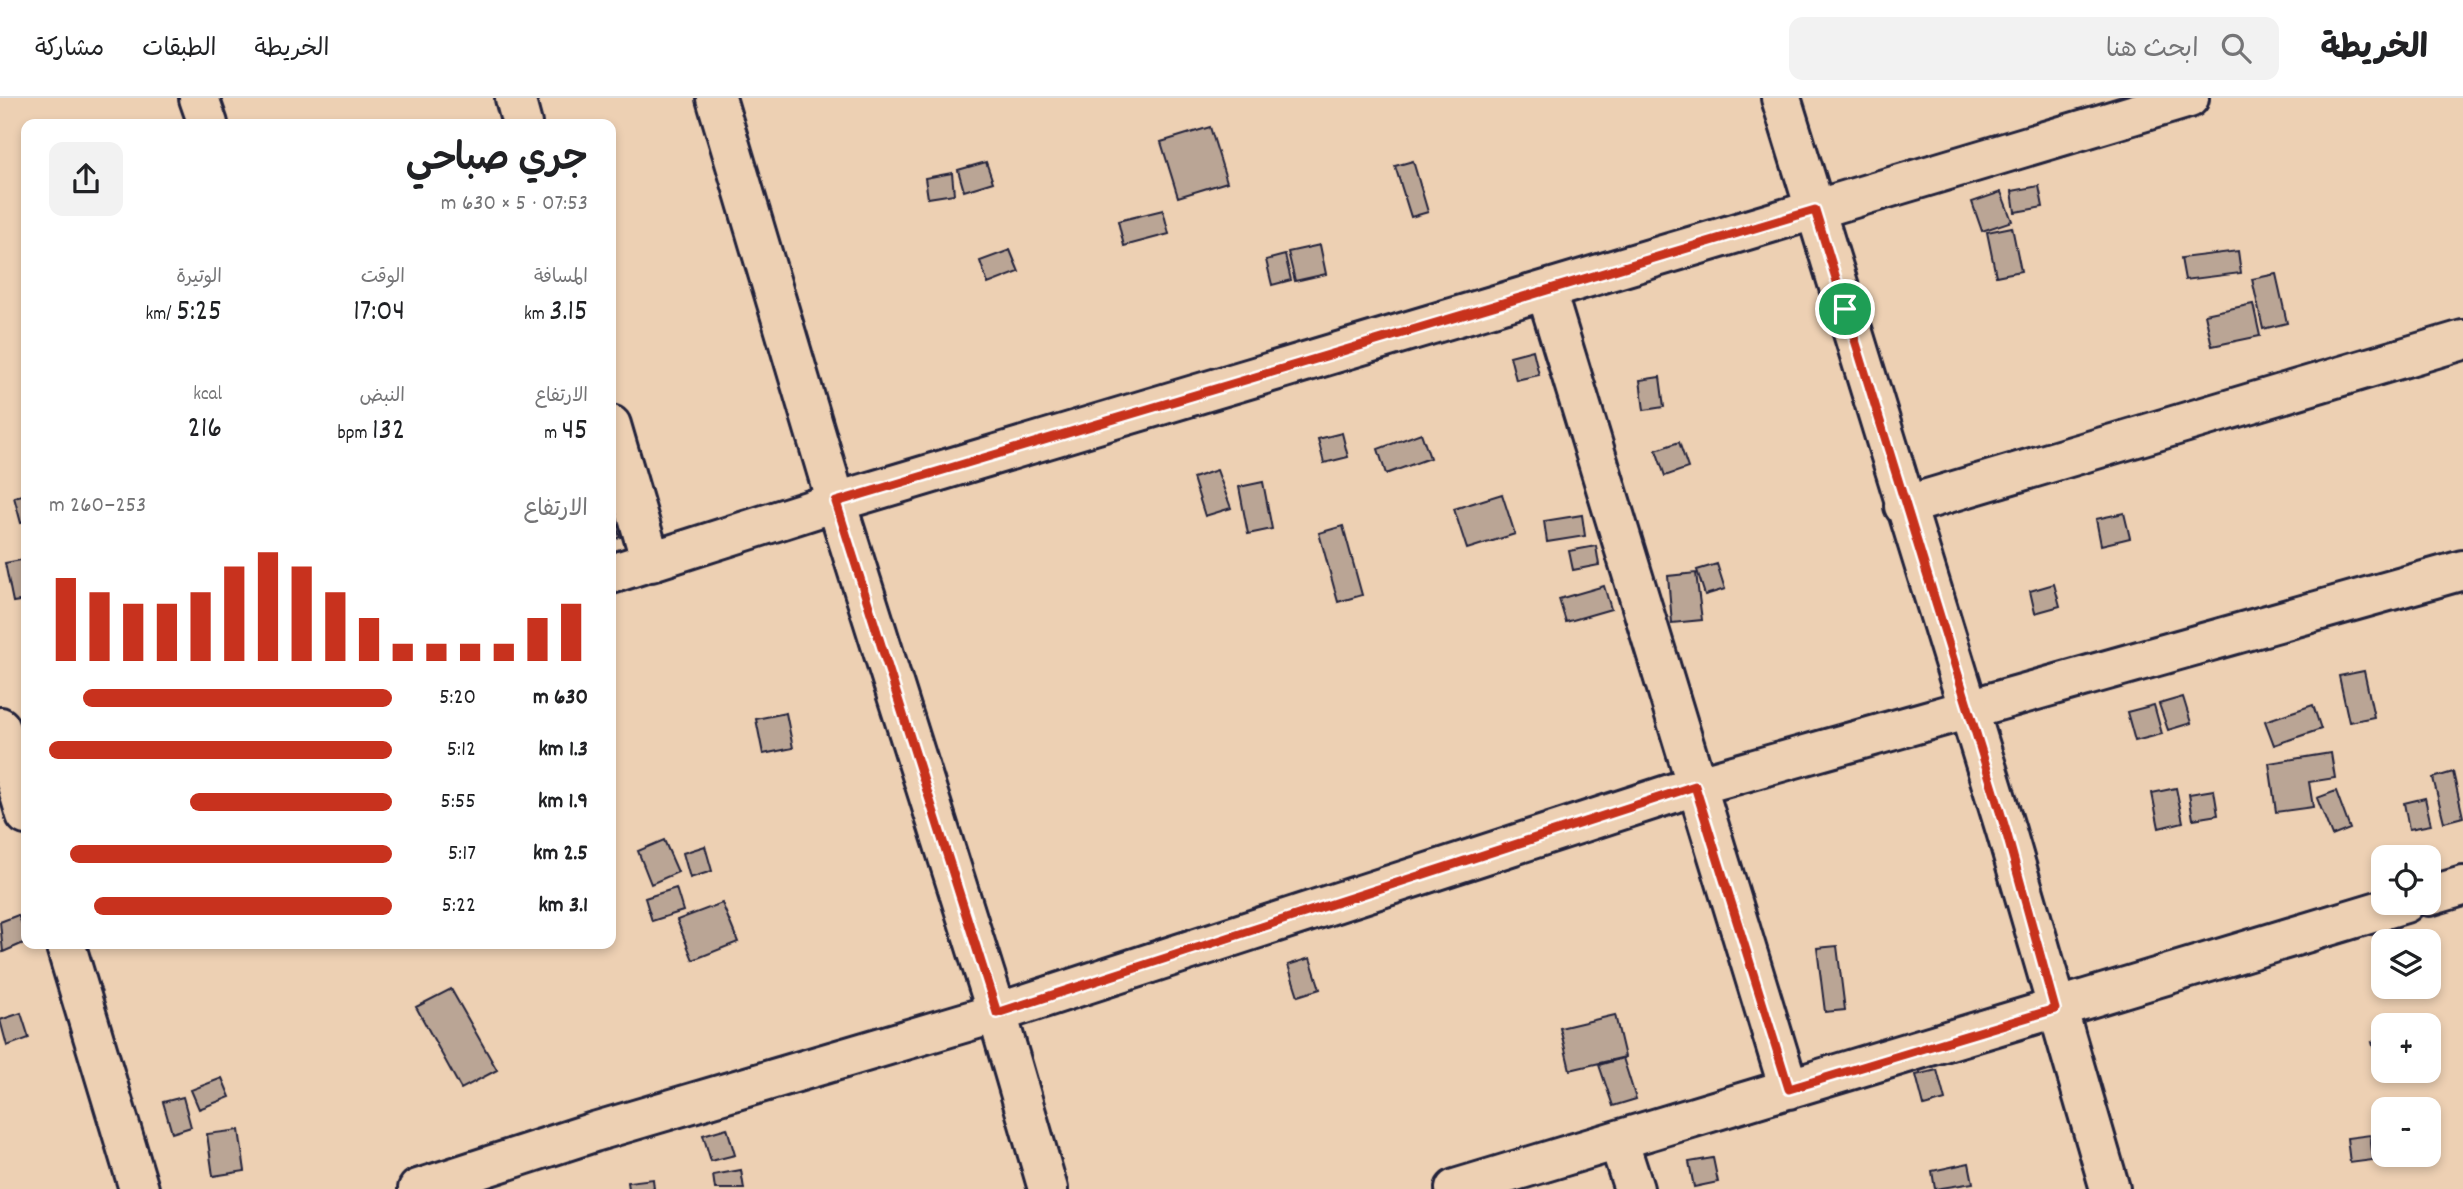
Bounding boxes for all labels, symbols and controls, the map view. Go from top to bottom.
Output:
search box [1789,17,2279,80]
text: الخريطة [2321,27,2428,74]
icon: search [2217,29,2255,67]
text: ابحث هنا [2106,32,2199,69]
text: مشاركة [35,33,104,67]
text: الطبقات [142,33,217,67]
text: الخريطة [255,33,329,67]
text: جري صباحي [406,134,588,189]
button: share [49,142,123,216]
text: 07:53 · 5 × 630 m [441,188,588,221]
text: الوتيرة [176,265,222,292]
text: الوقت [361,265,405,292]
text: المسافة [534,265,588,292]
pin [1815,279,1875,339]
icon: arrive [1826,290,1864,328]
text: 5:25 [176,292,222,335]
text: 17:04 [353,292,405,335]
text: 3.15 [549,292,588,335]
text: /km [146,302,176,329]
text: km [524,302,549,329]
text: kcal [193,382,222,409]
text: النبض [360,384,405,411]
text: الارتفاع [535,384,588,411]
text: 216 [188,409,222,452]
text: 132 [372,411,405,454]
text: 45 [562,411,588,454]
text: bpm [338,421,372,448]
text: m [544,421,562,448]
text: 253–260 m [49,490,146,523]
text: الارتفاع [524,494,588,527]
text: 5:20 [439,682,476,715]
text: 630 m [533,682,588,715]
text: 5:12 [446,734,476,767]
text: 1.3 km [538,734,588,767]
text: 5:55 [440,786,476,819]
text: 1.9 km [538,786,588,819]
text: 5:17 [448,838,476,871]
text: 2.5 km [533,838,588,871]
map controls [2371,845,2441,1167]
button: locate [2371,845,2441,915]
text: 5:22 [441,890,476,923]
text: 3.1 km [538,890,588,923]
button: layers [2371,929,2441,999]
button: + [2371,1013,2441,1083]
button: − [2371,1097,2441,1167]

